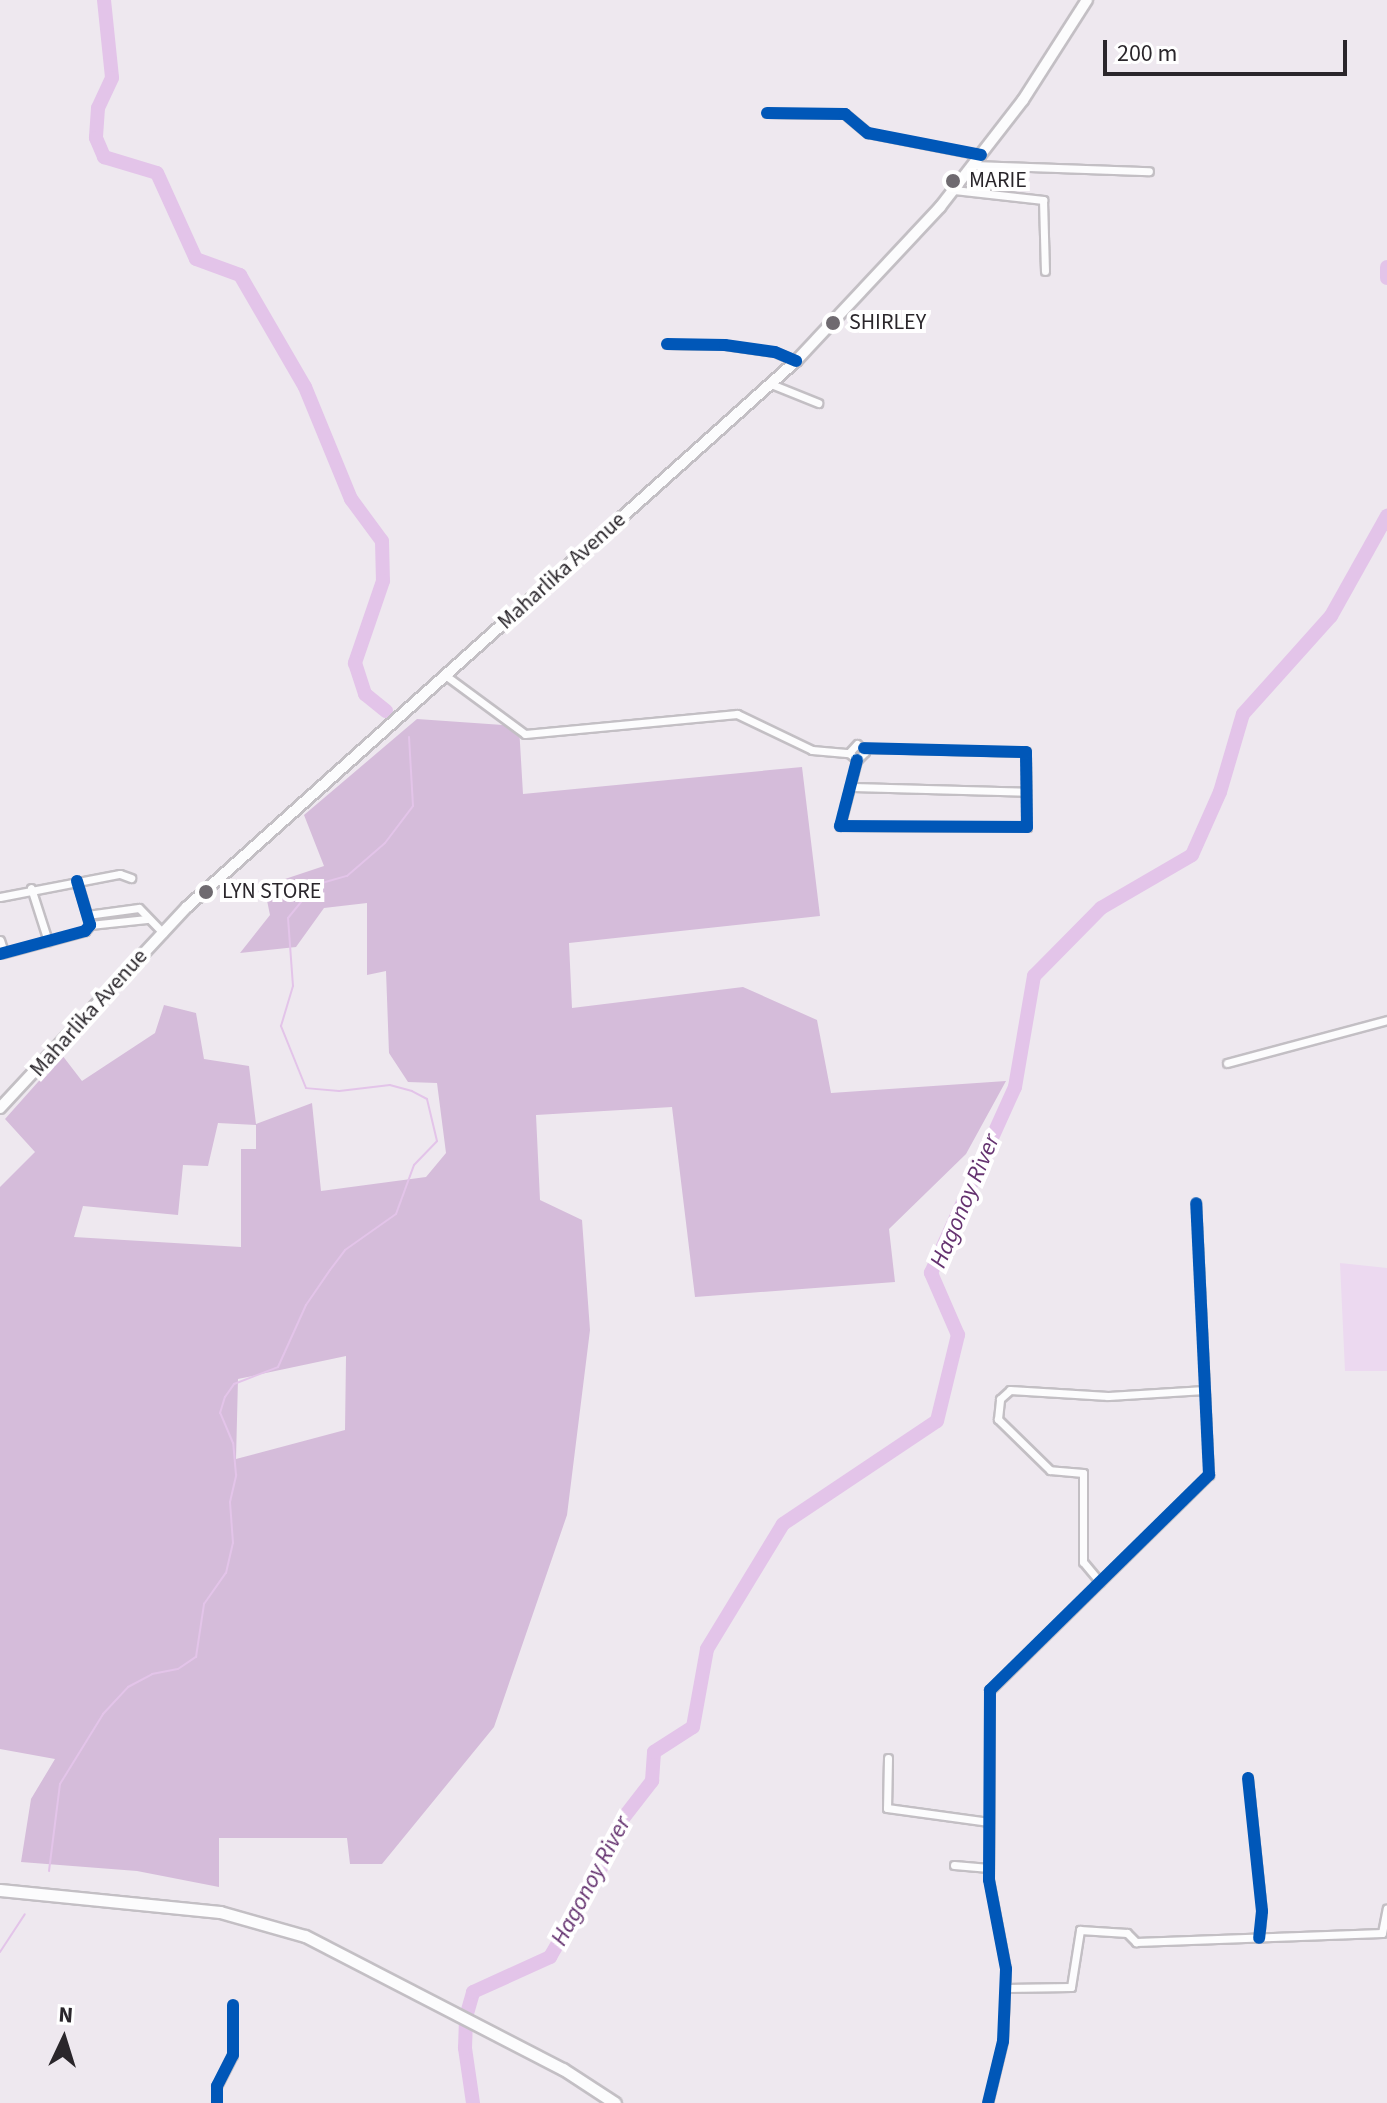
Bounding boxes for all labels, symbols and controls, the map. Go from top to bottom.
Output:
scale bar [1107,24,1351,74]
text: 200 m [1117,36,1177,71]
place label: MARIE [969,168,1027,194]
marker: MARIE [944,172,962,190]
place label: SHIRLEY [849,310,926,336]
marker: SHIRLEY [824,314,842,332]
street label: Maharlika Avenue [493,507,631,635]
place label: LYN STORE [222,879,321,905]
marker: LYN STORE [197,883,215,901]
street label: Maharlika Avenue [25,944,153,1082]
water label: Hagonoy River [924,1130,1006,1272]
water label: Hagonoy River [545,1811,637,1951]
north arrow [24,1999,104,2079]
text: N [57,1999,74,2032]

